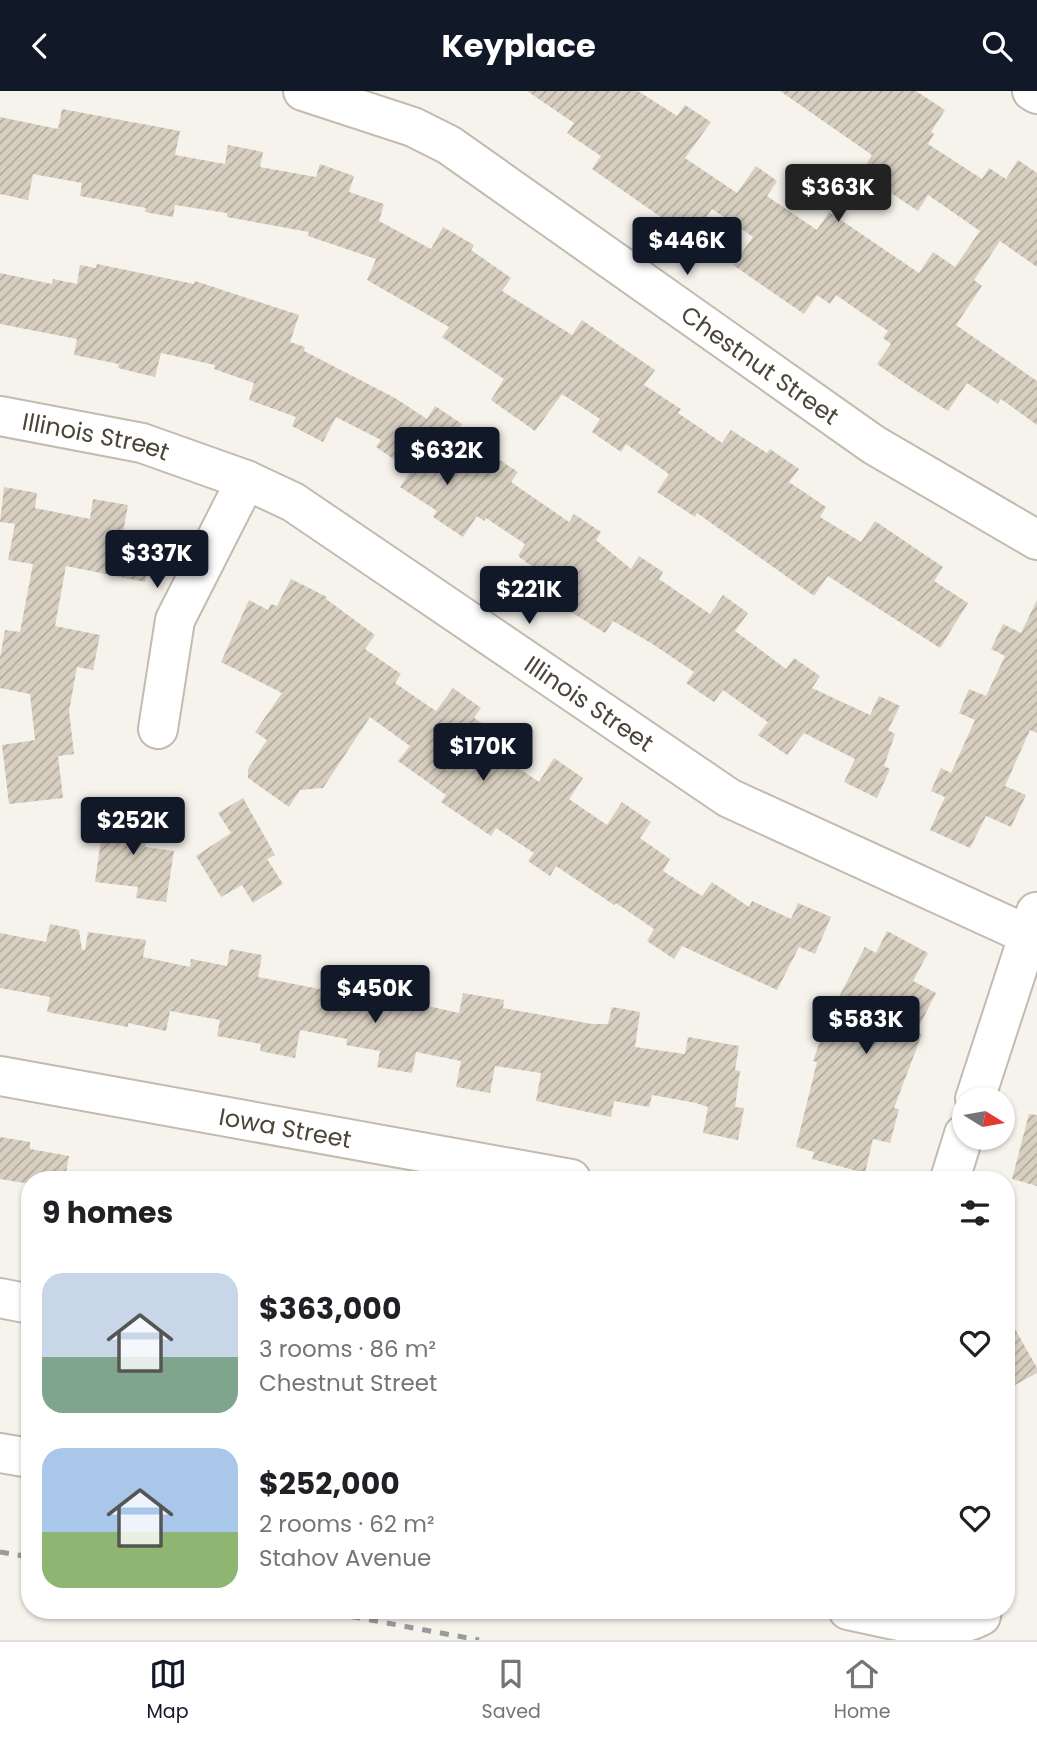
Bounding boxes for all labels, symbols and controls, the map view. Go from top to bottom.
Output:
text: Keyplace [441,23,596,68]
icon: back [21,27,59,65]
icon: search [978,27,1016,65]
pin: $363K [789,165,887,224]
text: $363K [801,171,875,203]
pin: $446K [638,218,736,277]
text: $446K [649,224,725,256]
street label: Chestnut Street [675,298,846,432]
street label: Illinois Street [20,404,174,468]
pin: $632K [398,427,496,487]
text: $632K [411,434,483,466]
pin: $337K [108,531,206,590]
text: $337K [121,537,193,569]
pin: $221K [480,567,578,626]
text: $221K [496,573,562,605]
street label: Illinois Street [518,648,660,759]
pin: $170K [434,723,532,783]
text: $170K [449,730,517,762]
pin: $252K [84,797,182,857]
text: $252K [97,804,169,836]
pin: $450K [326,965,424,1025]
text: $450K [337,972,413,1004]
pin: $583K [817,997,915,1056]
text: $583K [829,1003,903,1035]
north arrow [952,1087,1015,1150]
map controls [952,1087,1015,1150]
street label: Iowa Street [217,1099,354,1156]
text: 9 homes [42,1191,173,1234]
icon: filters [956,1194,994,1232]
text: $363,000 [259,1287,401,1330]
icon: home [98,1301,182,1385]
icon: heart [956,1324,994,1362]
text: 3 rooms · 86 m² [259,1333,436,1365]
text: Chestnut Street [259,1367,437,1399]
text: $252,000 [259,1462,400,1505]
icon: home [98,1476,182,1560]
icon: heart [956,1499,994,1537]
text: 2 rooms · 62 m² [259,1508,435,1540]
text: Stahov Avenue [259,1542,431,1574]
tab: Map [146,1655,189,1726]
tab: Saved [482,1655,541,1726]
tab: Home [834,1655,890,1726]

